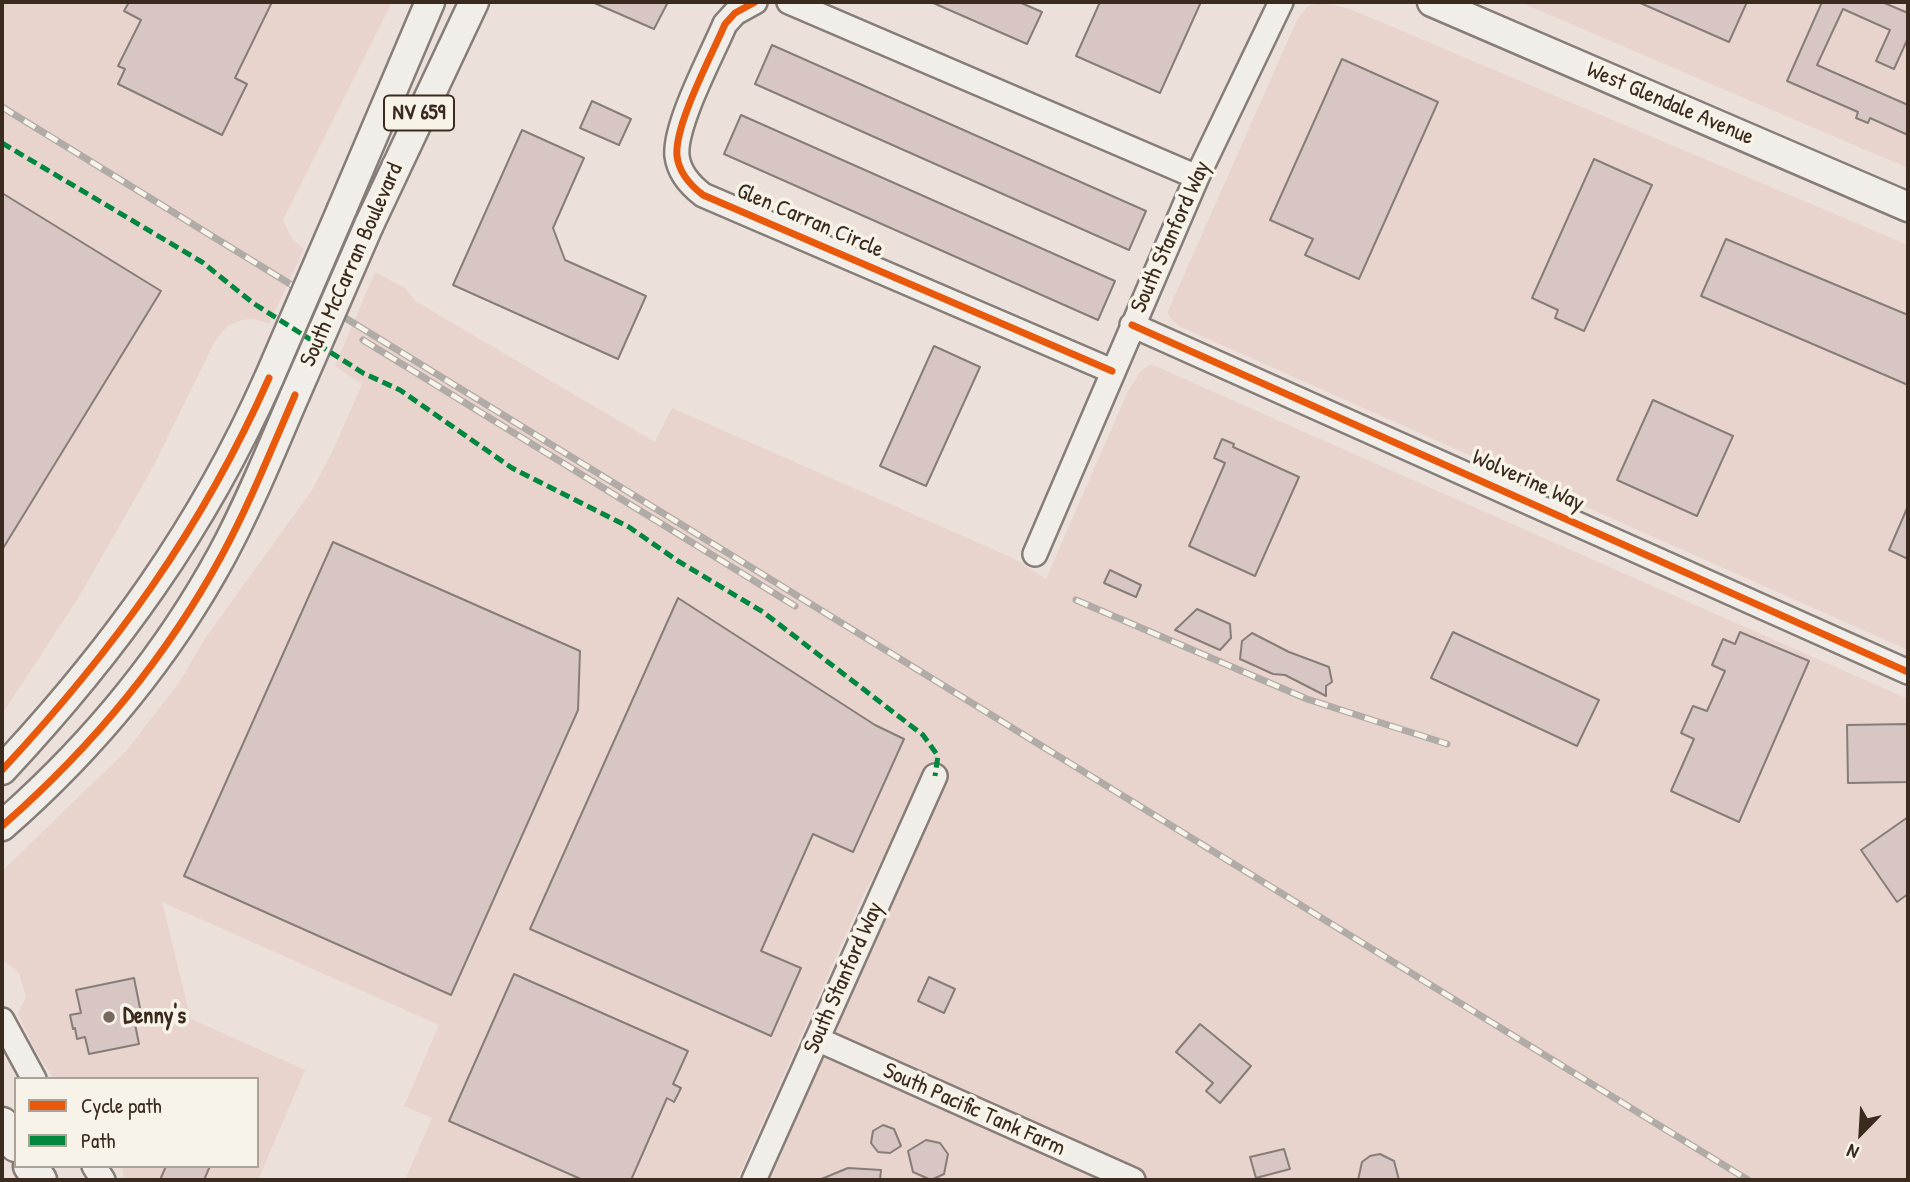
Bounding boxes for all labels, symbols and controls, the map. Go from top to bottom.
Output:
street label: West Glendale Avenue [1582,56,1758,152]
road number: NV 659 [384,96,454,130]
street label: South Stanford Way [1125,157,1217,317]
street label: South McCarran Boulevard [295,159,409,371]
street label: Glen Carran Circle [732,178,888,264]
street label: Wolverine Way [1468,444,1588,518]
street label: South Stanford Way [798,898,890,1058]
place label: Denny's [123,1003,186,1031]
marker: Denny's [101,1009,117,1025]
street label: South Pacific Tank Farm [879,1057,1069,1163]
legend [14,1077,259,1168]
text: Cycle path [81,1091,162,1120]
north arrow [1826,1098,1896,1168]
text: Path [81,1126,115,1155]
text: N [1843,1138,1862,1166]

